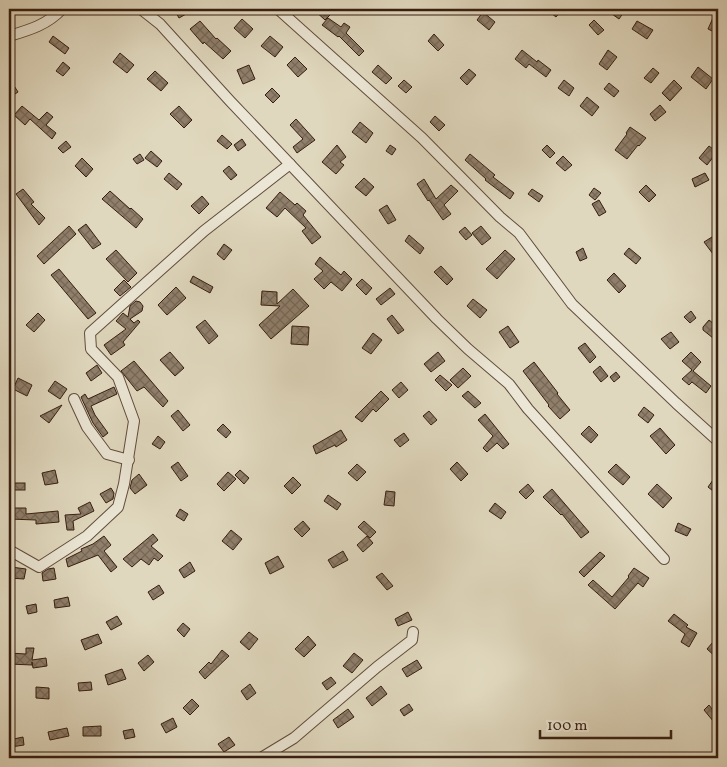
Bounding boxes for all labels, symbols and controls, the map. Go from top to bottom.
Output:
scale bar [540,707,671,739]
text: 100 m [547,716,587,737]

